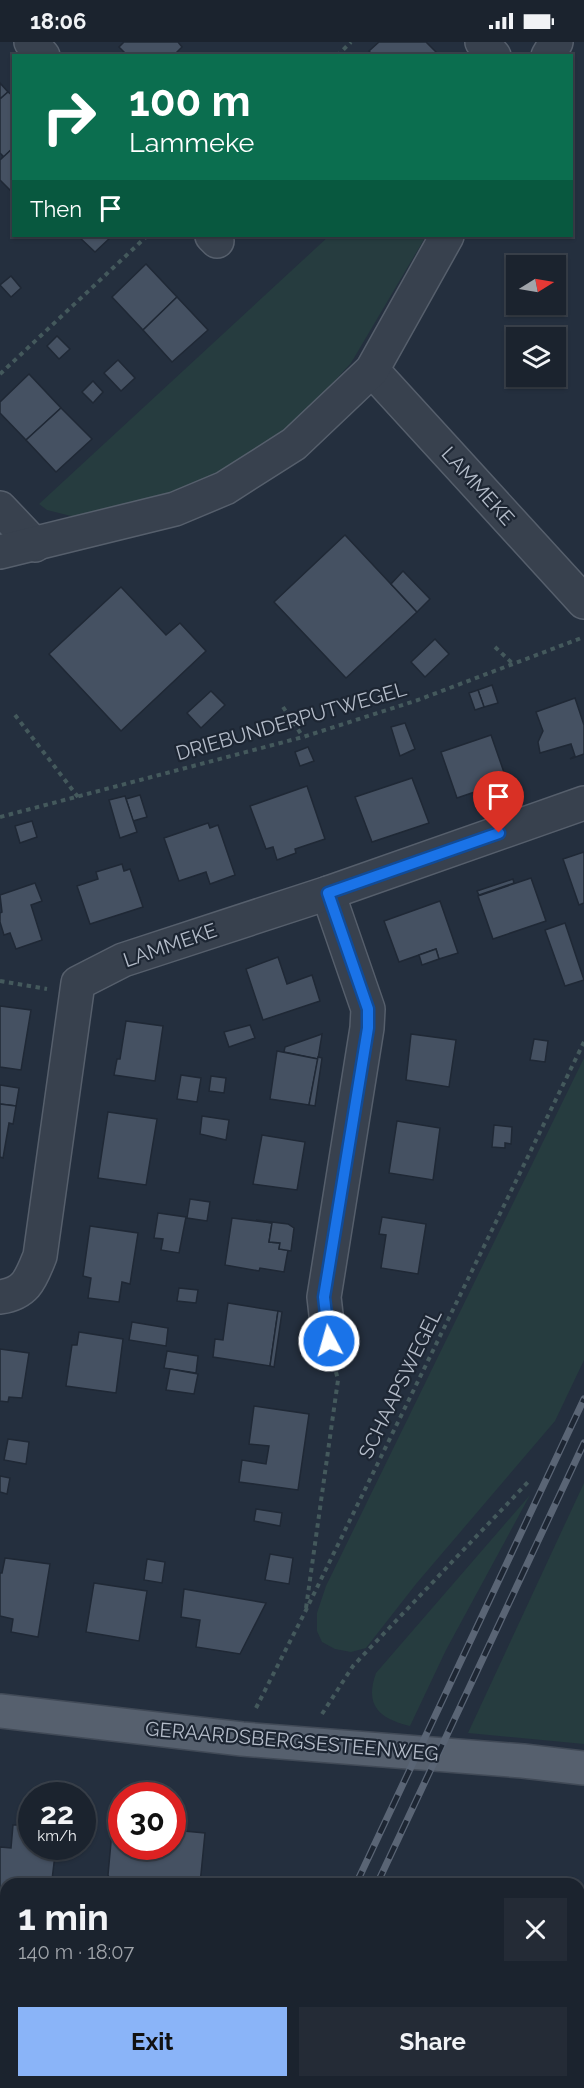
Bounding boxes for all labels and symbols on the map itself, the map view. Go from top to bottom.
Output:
north arrow [506,255,566,315]
street label: LAMMEKE [436,442,520,530]
street label: DRIEBUNDERPUTWEGEL [173,676,409,765]
pin [473,771,524,833]
street label: LAMMEKE [120,918,220,972]
street label: SCHAAPSWEGEL [354,1305,447,1462]
position arrow [297,1309,361,1373]
street label: GERAARDSBERGSESTEENWEG [144,1716,440,1766]
speed limit sign: 30 [108,1782,186,1860]

